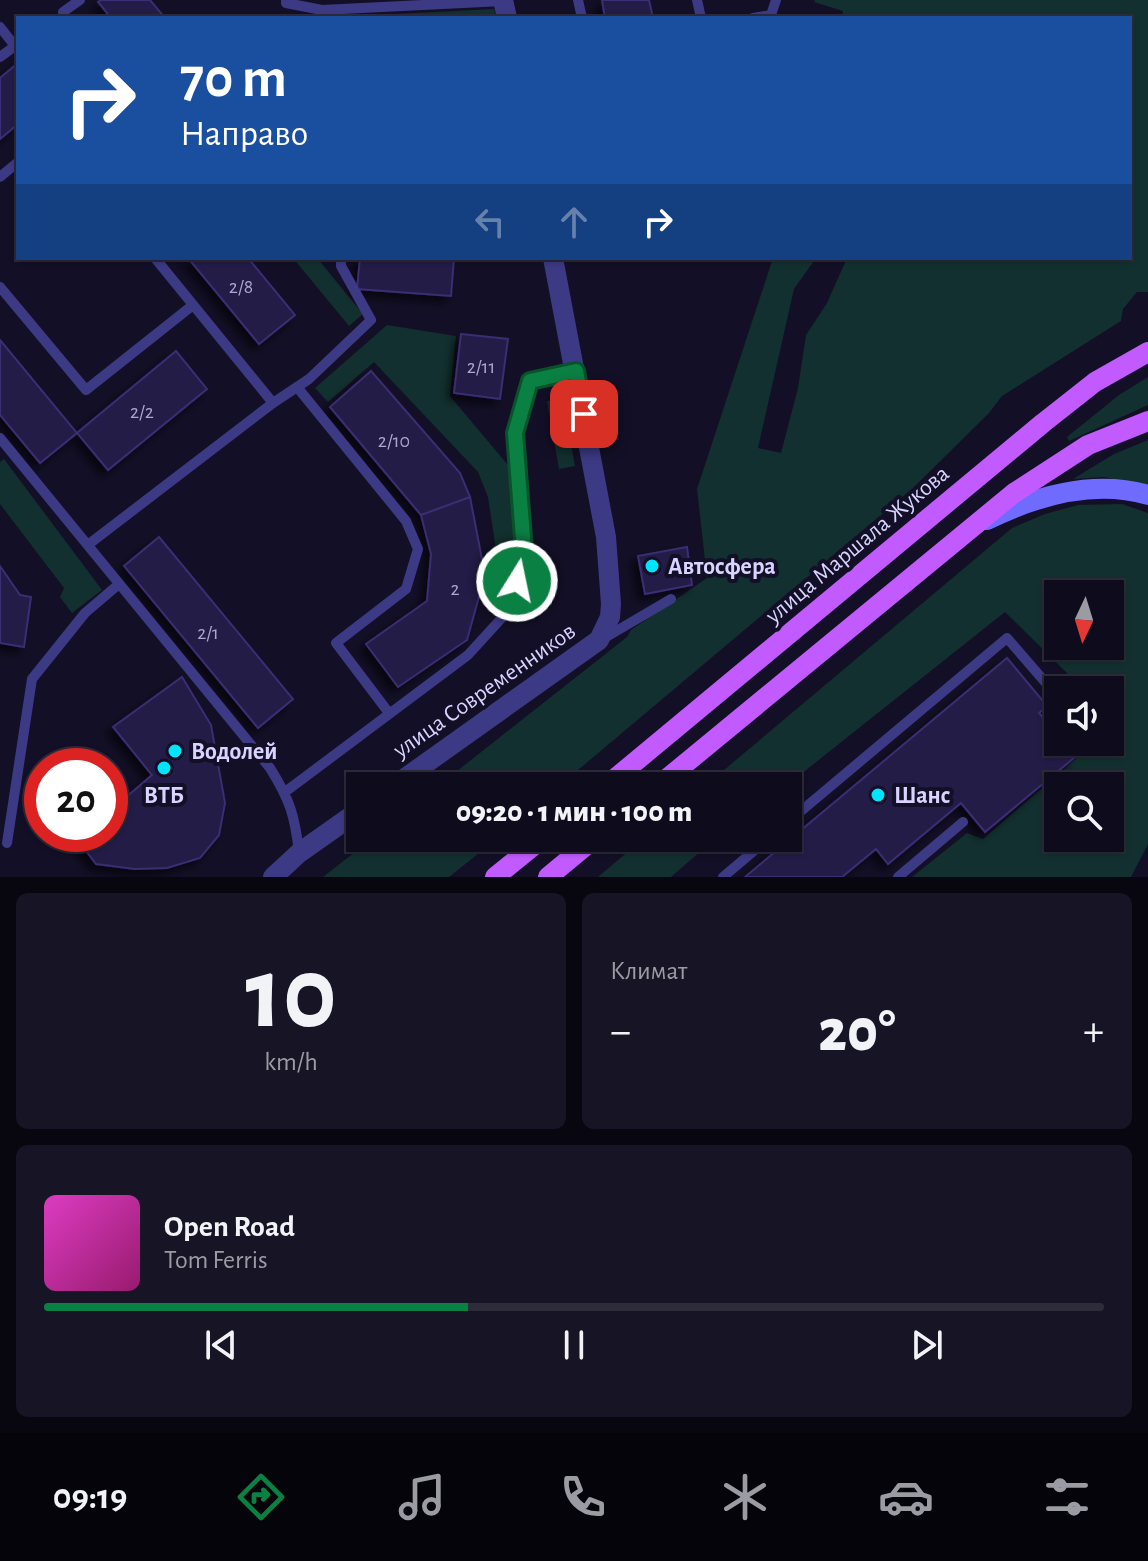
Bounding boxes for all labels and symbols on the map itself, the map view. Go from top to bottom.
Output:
house number: 2/8 [229,277,253,297]
house number: 2/11 [467,357,495,377]
pin [550,380,618,448]
house number: 2/2 [130,402,154,422]
house number: 2/10 [378,431,410,451]
street label: улица Маршала Жукова [761,461,954,629]
position arrow [475,539,559,623]
place label: Автосфера [668,555,776,579]
marker: Автосфера [643,557,661,575]
house number: 2 [450,579,460,599]
north arrow [1044,580,1124,660]
street label: улица Современников [388,619,580,763]
house number: 2/1 [197,623,219,643]
place label: Водолей [191,740,278,764]
marker: Водолей [166,742,184,760]
speed limit sign: 20 [24,748,128,852]
marker: ВТБ [155,759,173,777]
place label: ВТБ [144,784,184,808]
place label: Шанс [894,784,950,808]
marker: Шанс [869,786,887,804]

